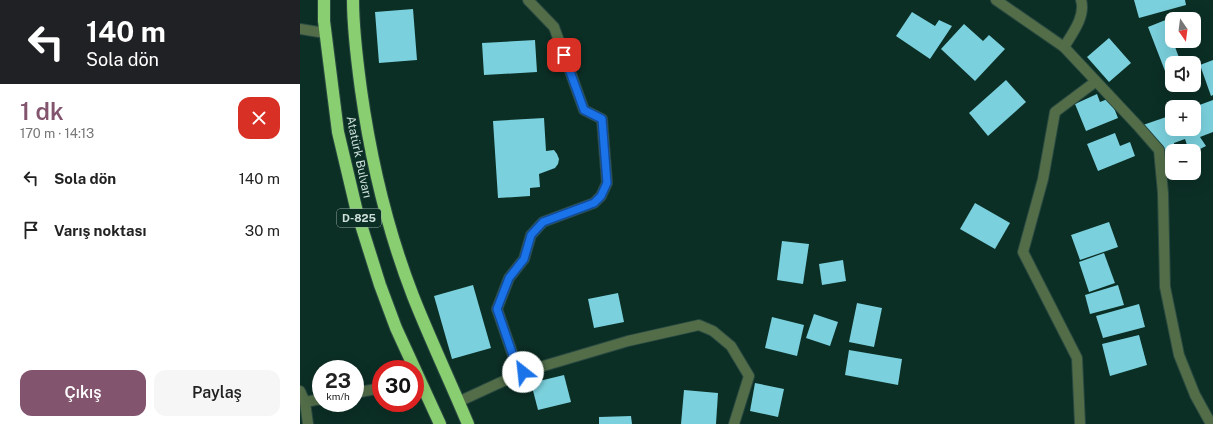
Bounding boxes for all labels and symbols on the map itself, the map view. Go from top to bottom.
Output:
north arrow [1165,12,1201,48]
pin [547,38,581,72]
street label: Atatürk Bulvarı [343,115,375,199]
road number: D-825 [337,209,381,227]
position arrow [502,351,544,393]
speed limit sign: 30 [372,360,424,412]

